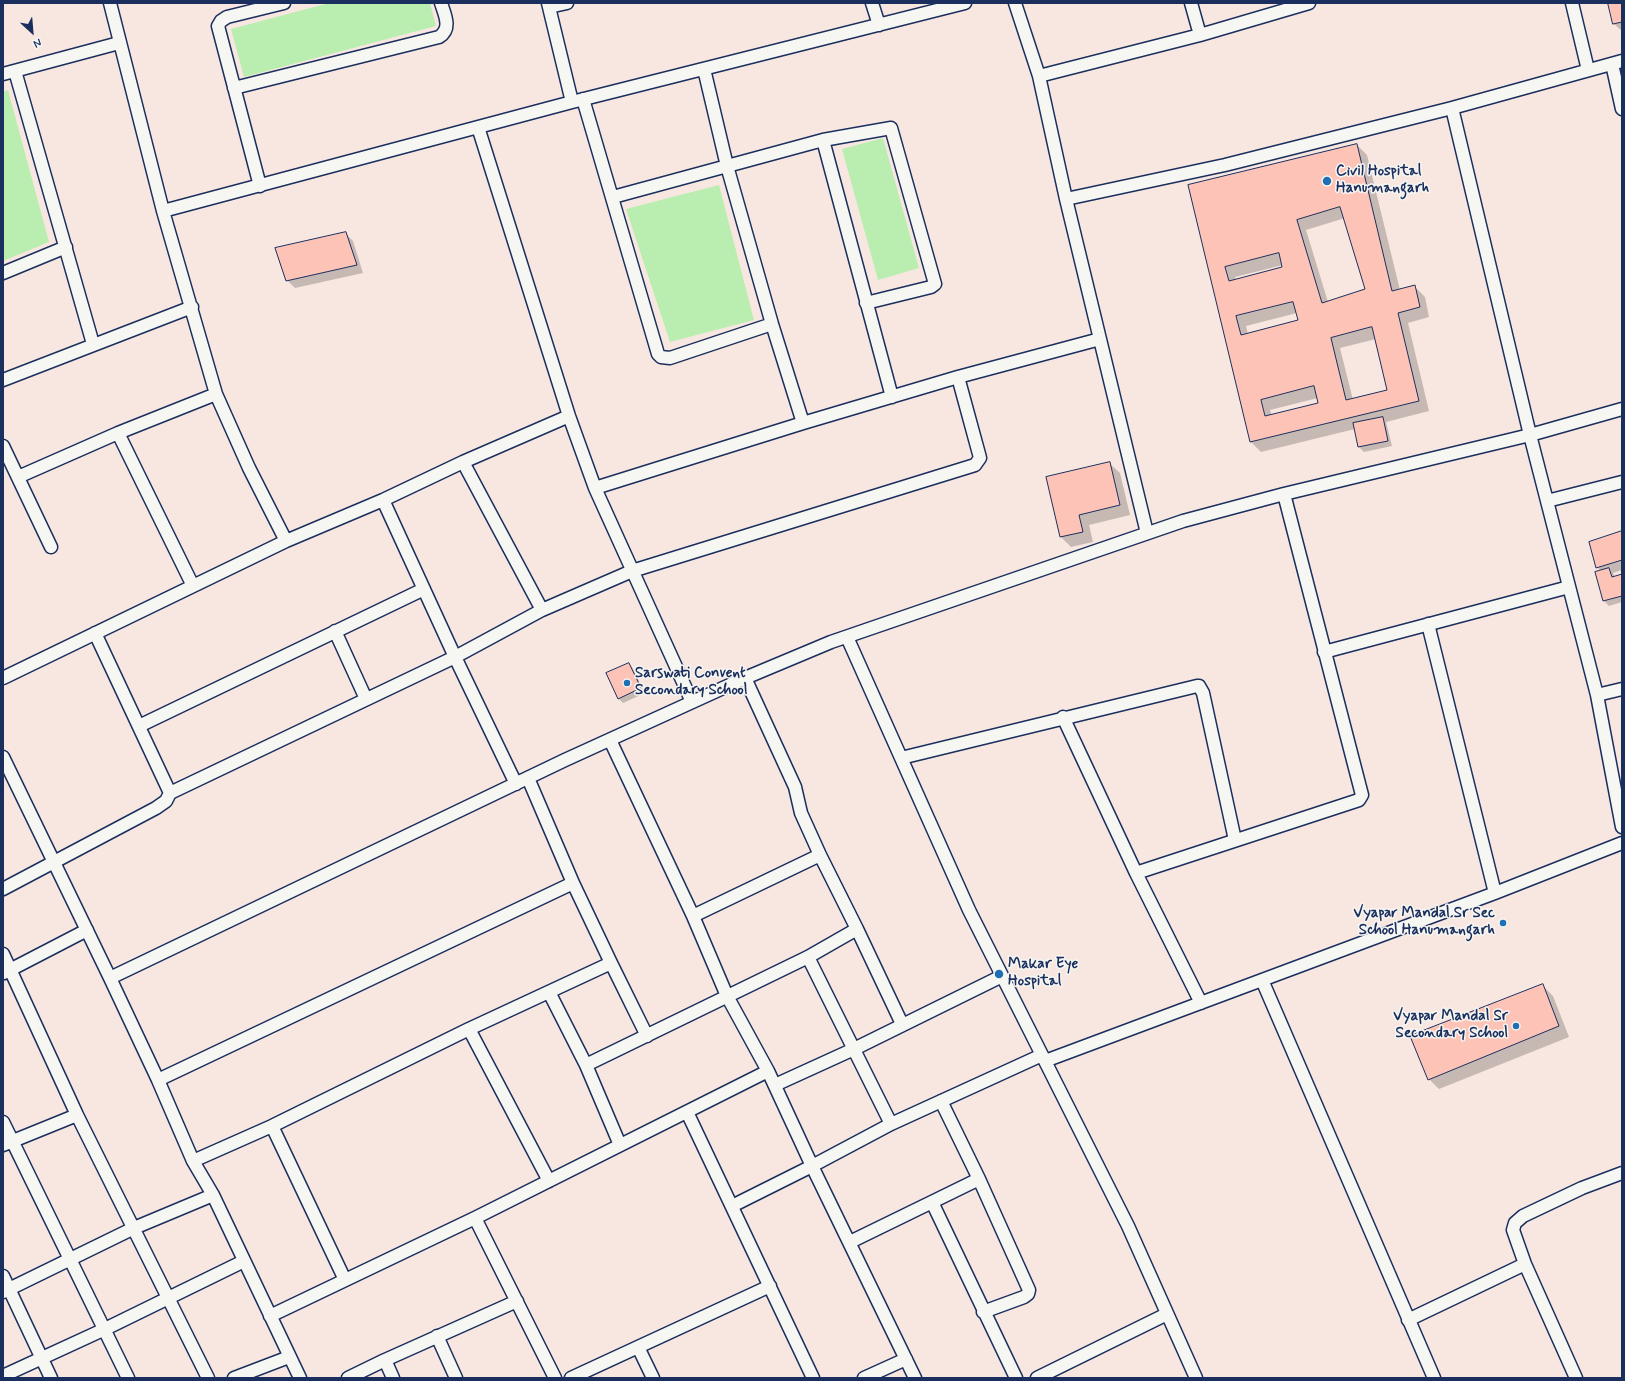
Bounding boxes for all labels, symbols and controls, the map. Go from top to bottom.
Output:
north arrow [12,12,52,52]
text: N [31,35,44,51]
place label: Civil Hospital Hanumangarh [1336,163,1429,198]
marker: Civil Hospital Hanumangarh [1321,175,1333,187]
place label: Sarswati Convent Secondary School [635,665,747,700]
marker: Sarswati Convent Secondary School [622,678,632,688]
place label: Vyapar Mandal Sr Sec School Hanumangarh [1353,905,1495,940]
marker: Vyapar Mandal Sr Sec School Hanumangarh [1498,918,1508,928]
place label: Makar Eye Hospital [1008,956,1078,991]
marker: Makar Eye Hospital [993,968,1005,980]
place label: Vyapar Mandal Sr Secondary School [1393,1008,1508,1043]
marker: Vyapar Mandal Sr Secondary School [1511,1021,1521,1031]

